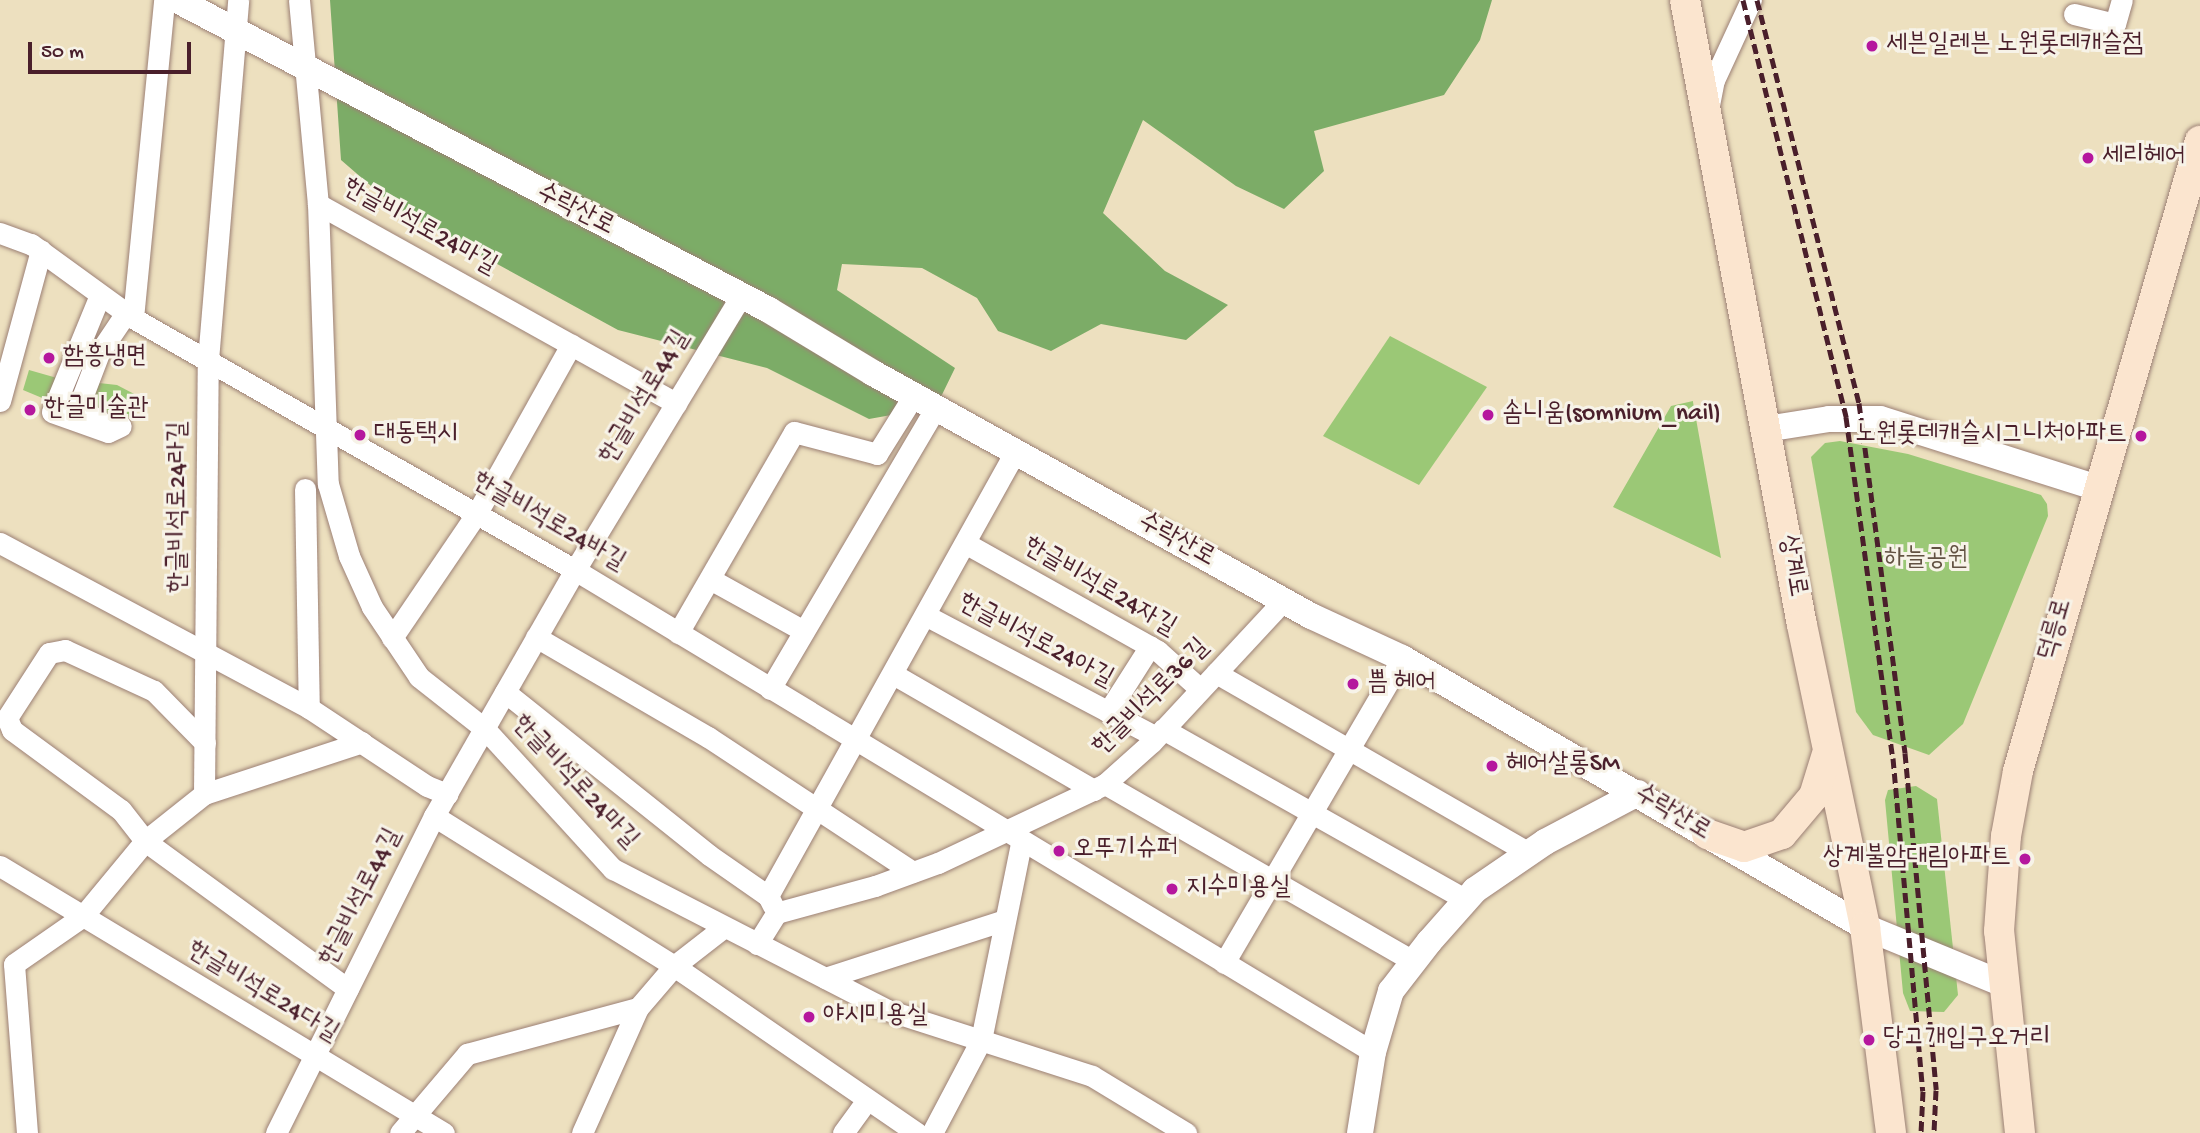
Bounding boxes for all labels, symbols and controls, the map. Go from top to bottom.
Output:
scale bar [32,28,194,72]
place label: 세븐일레븐 노원롯데캐슬점 [1886,30,2143,62]
marker: 세븐일레븐 노원롯데캐슬점 [1864,38,1880,54]
text: 50 m [41,41,84,66]
place label: 세리헤어 [2102,142,2186,174]
marker: 세리헤어 [2080,150,2096,166]
street label: 한글비석로24마길 [336,173,502,283]
street label: 수락산로 [531,178,619,244]
street label: 한글비석로44길 [594,326,698,470]
place label: 함흥냉면 [63,342,147,374]
marker: 함흥냉면 [41,350,57,366]
place label: 한글미술관 [44,394,149,426]
place label: 솜니움(somnium_nail) [1502,399,1721,431]
marker: 한글미술관 [22,402,38,418]
marker: 솜니움(somnium_nail) [1480,407,1496,423]
place label: 대동택시 [374,419,458,451]
place label: 노원롯데캐슬시그니처아파트 [1855,420,2127,452]
street label: 한글비석로24라길 [164,421,196,593]
marker: 대동택시 [352,427,368,443]
marker: 노원롯데캐슬시그니처아파트 [2133,428,2149,444]
street label: 한글비석로24바길 [466,467,630,579]
street label: 수락산로 [1132,507,1220,575]
street label: 한글비석로24자길 [1017,532,1181,644]
street label: 상계로 [1770,532,1812,600]
park label: 하늘공원 [1884,544,1968,576]
street label: 한글비석로24아길 [952,588,1118,696]
street label: 덕릉로 [2033,596,2081,664]
street label: 한글비석로36길 [1087,633,1217,763]
place label: 쁨 헤어 [1367,668,1436,700]
marker: 쁨 헤어 [1345,676,1361,692]
street label: 한글비석로24마길 [504,710,644,856]
place label: 헤어살롱SM [1506,750,1620,782]
marker: 헤어살롱SM [1484,758,1500,774]
street label: 수락산로 [1628,779,1716,849]
street label: 한글비석로44길 [314,824,410,972]
place label: 오뚜기슈퍼 [1073,835,1178,867]
marker: 오뚜기슈퍼 [1051,843,1067,859]
place label: 상계불암대림아파트 [1823,843,2011,875]
marker: 상계불암대림아파트 [2017,851,2033,867]
place label: 지수미용실 [1186,873,1291,905]
marker: 지수미용실 [1164,881,1180,897]
street label: 한글비석로24다길 [180,935,344,1051]
place label: 야시미용실 [823,1001,928,1033]
marker: 야시미용실 [801,1009,817,1025]
place label: 당고개입구오거리 [1883,1024,2050,1056]
marker: 당고개입구오거리 [1861,1032,1877,1048]

